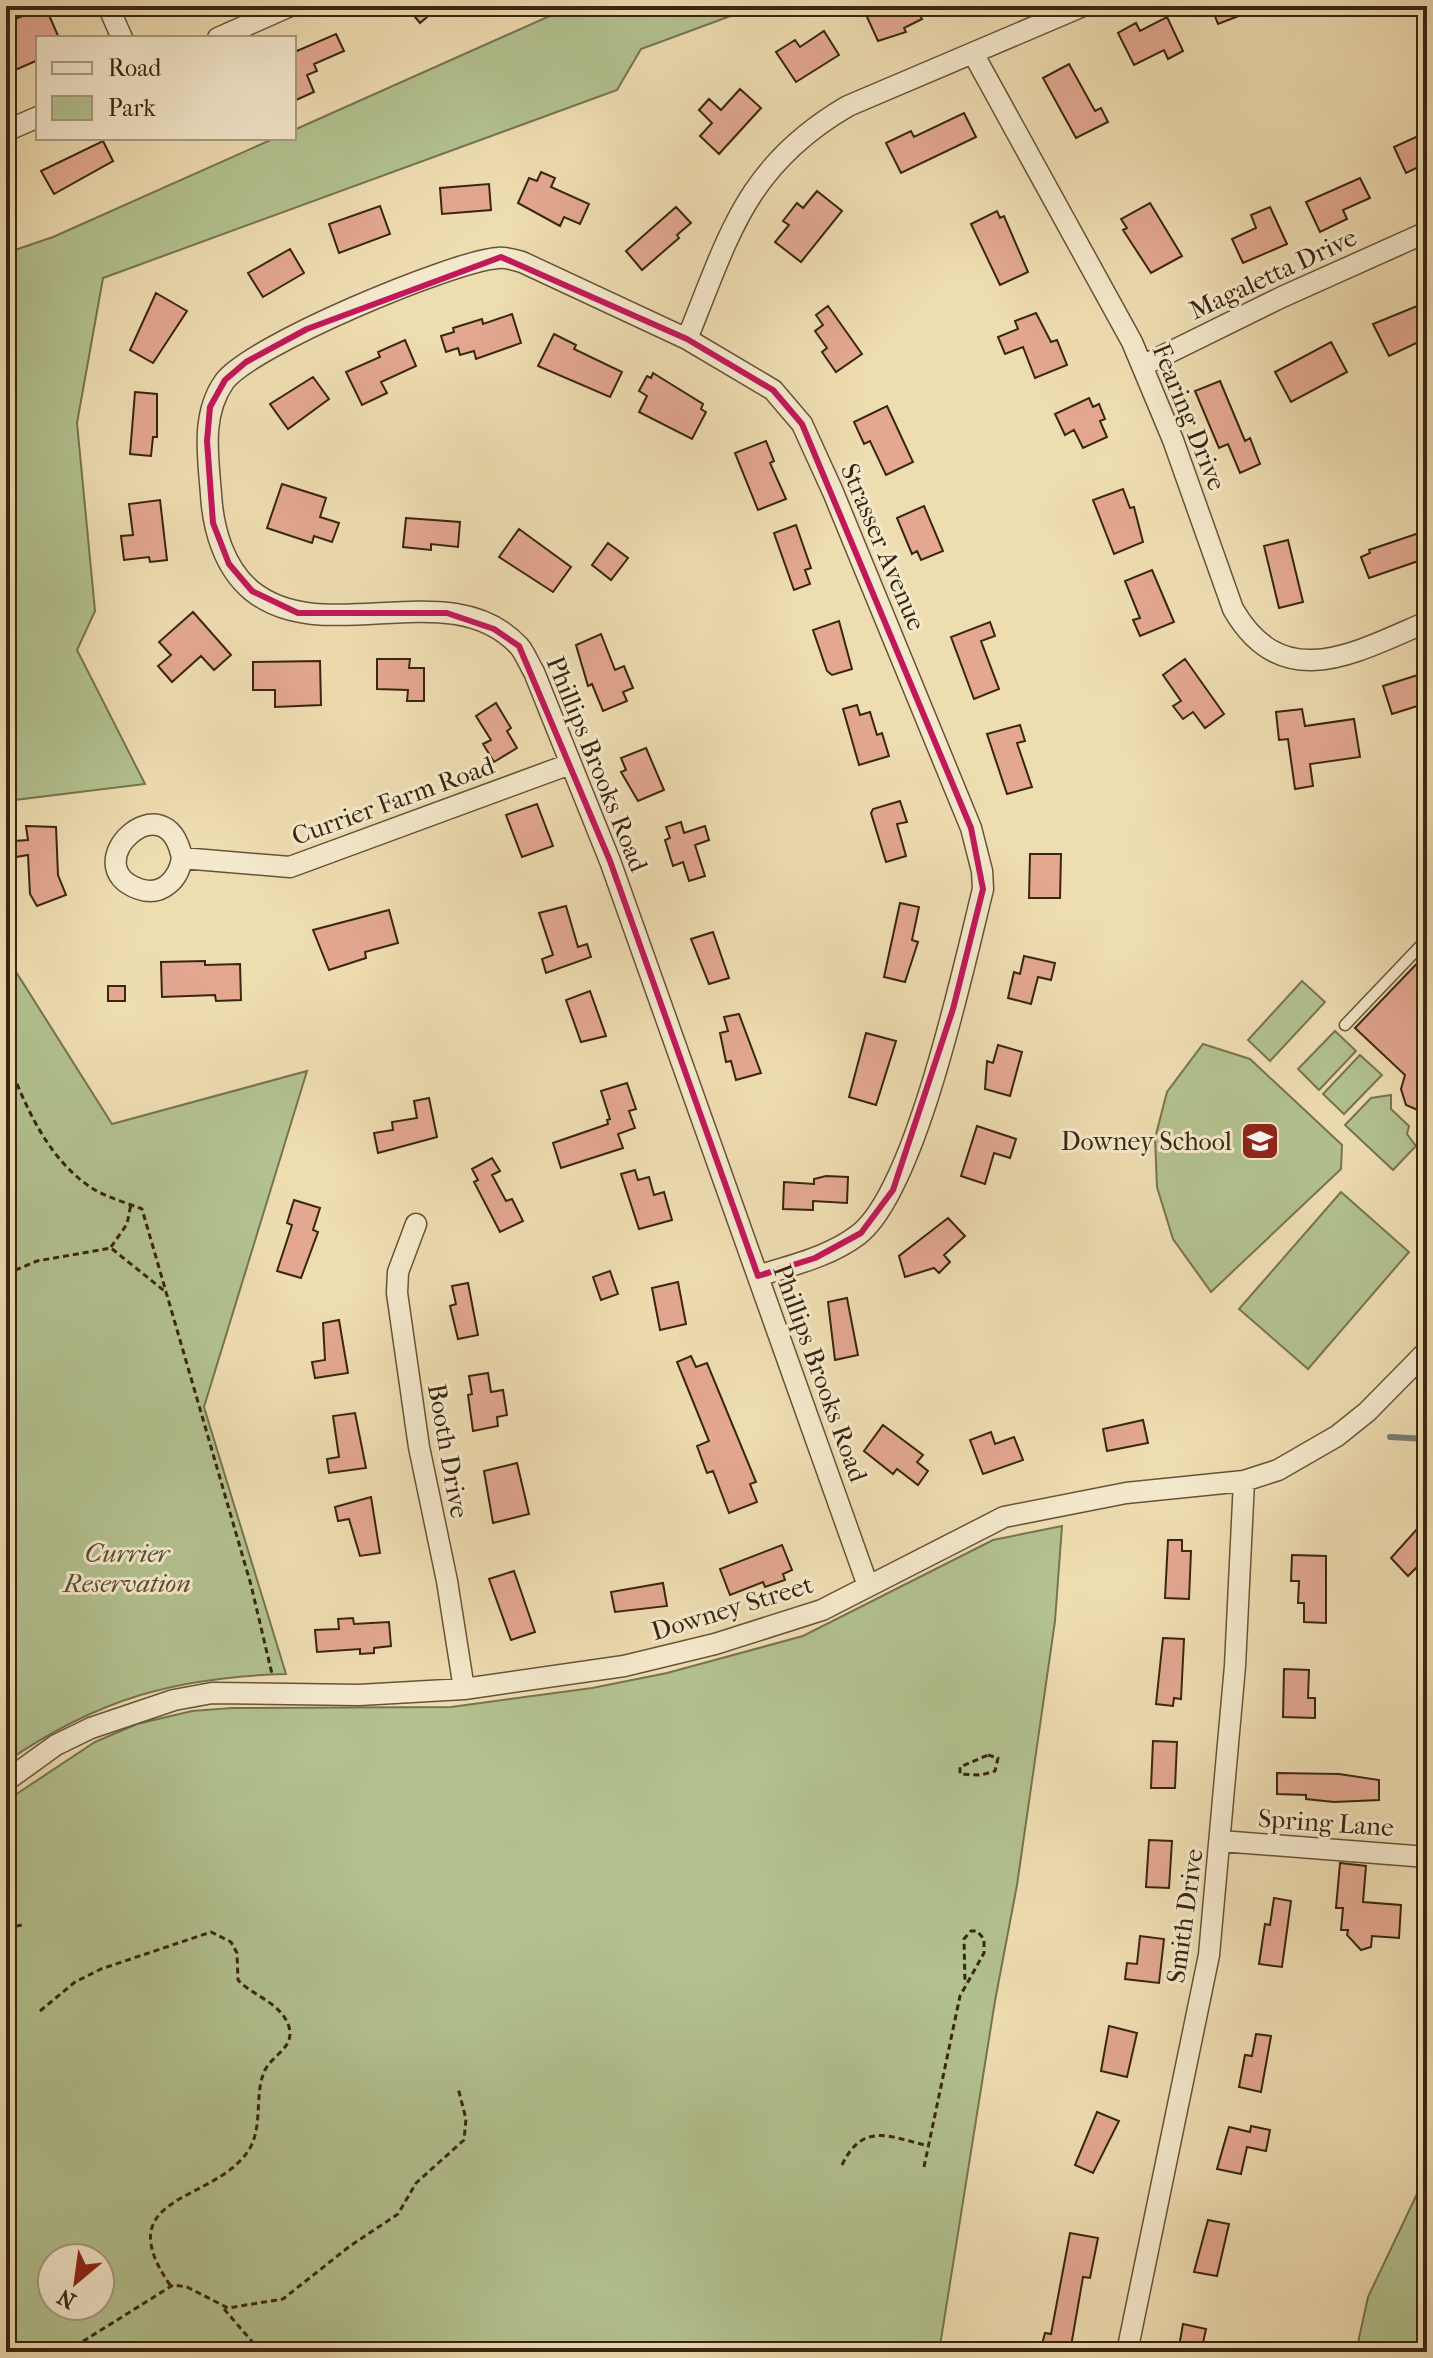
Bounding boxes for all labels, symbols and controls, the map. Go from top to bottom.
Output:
legend [36,36,296,140]
text: Road [108,54,162,82]
text: Park [108,94,156,122]
street label: Magaletta Drive [1184,222,1362,326]
street label: Fearing Drive [1145,339,1233,495]
street label: Strasser Avenue [834,459,932,635]
street label: Phillips Brooks Road [540,652,655,877]
street label: Currier Farm Road [287,750,499,852]
school or university icon: Downey School [1239,1120,1281,1162]
place label: Downey School [1061,1126,1232,1157]
street label: Phillips Brooks Road [766,1260,874,1487]
street label: Booth Drive [421,1381,475,1521]
park label: Currier Reservation [61,1538,191,1599]
street label: Downey Street [647,1569,817,1647]
street label: Spring Lane [1257,1803,1395,1843]
street label: Smith Drive [1160,1847,1210,1985]
north arrow [36,2242,116,2322]
text: N [53,2283,80,2314]

